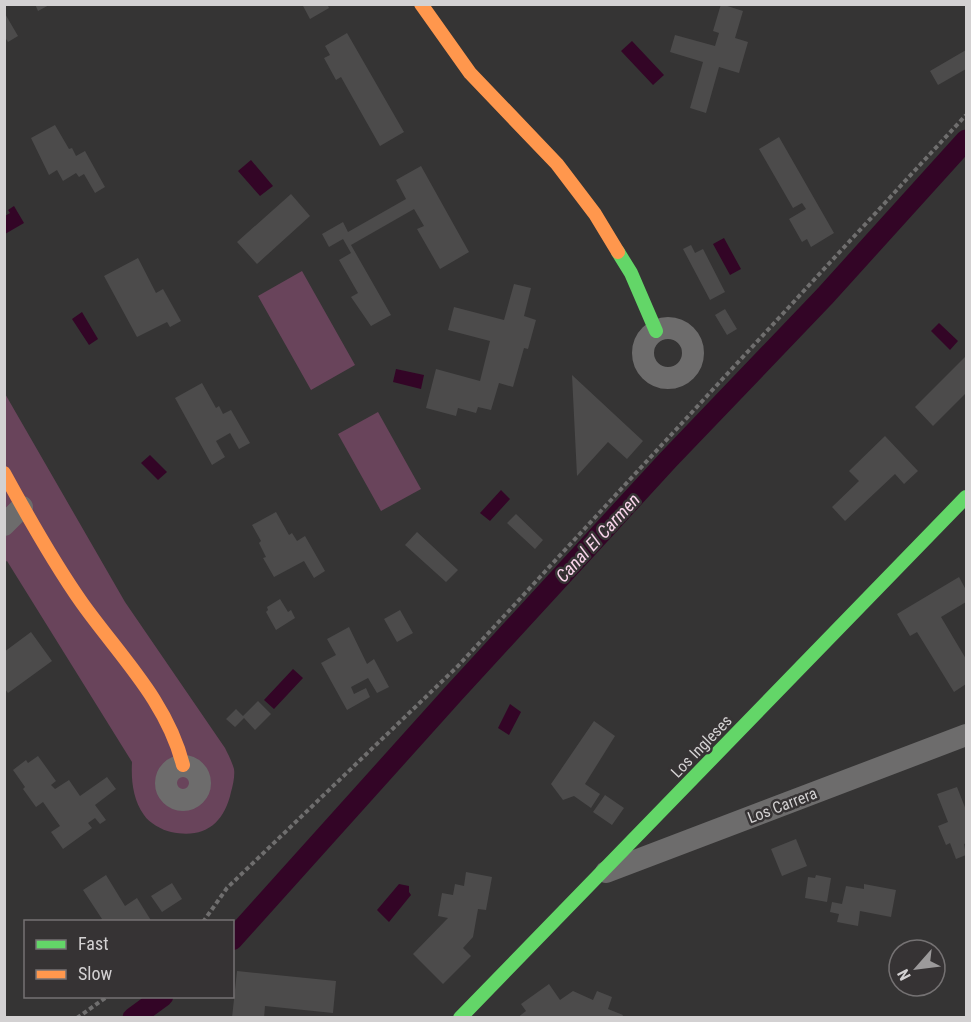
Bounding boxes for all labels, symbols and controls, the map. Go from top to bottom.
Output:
water label: Canal El Carmen [551,489,644,586]
street label: Los Ingleses [667,711,736,782]
street label: Los Carrera [745,784,820,827]
legend [24,920,234,998]
text: Fast [78,933,109,954]
north arrow [887,938,947,998]
text: Slow [78,963,113,984]
text: N [894,966,915,984]

